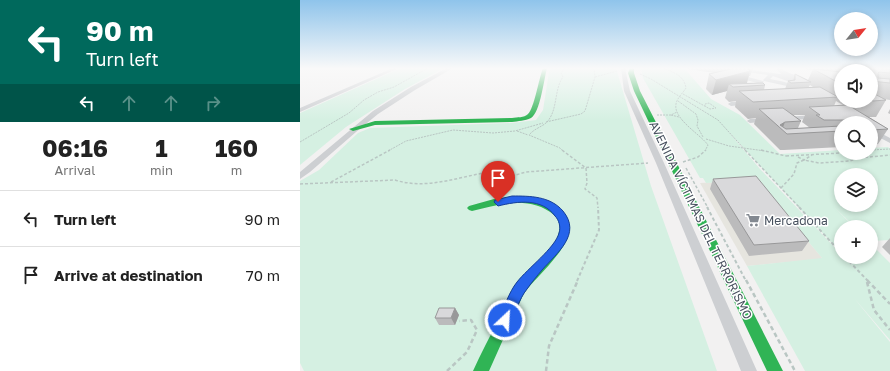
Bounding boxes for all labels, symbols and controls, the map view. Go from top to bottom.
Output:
north arrow [834,12,878,56]
map controls [834,12,878,264]
text: 90 m [86,14,153,47]
icon: left [20,16,72,68]
text: Turn left [86,48,159,70]
button: sound [834,64,878,108]
icon: left [76,92,98,114]
icon: ahead [118,92,140,114]
icon: ahead [160,92,182,114]
icon: right [202,92,224,114]
button: search [834,116,878,160]
street label: AVENIDA VÍCTIMAS DEL TERRORISMO [646,118,756,322]
text: 06:16 [42,133,108,162]
text: 1 [155,133,168,162]
text: 160 [215,133,258,162]
pin [481,161,515,202]
text: Arrival [55,162,95,178]
text: min [150,162,173,178]
text: m [231,162,242,178]
icon: arrive [487,167,509,189]
button: layers [834,168,878,212]
icon: left [20,208,42,230]
text: Turn left [54,210,116,228]
text: 90 m [245,210,280,228]
supermarket icon: Mercadona [745,212,761,228]
place label: Mercadona [764,213,828,228]
button: + [834,220,878,264]
icon: arrive [20,264,42,286]
text: Arrive at destination [54,266,203,284]
text: 70 m [246,266,280,284]
position arrow [484,299,526,341]

